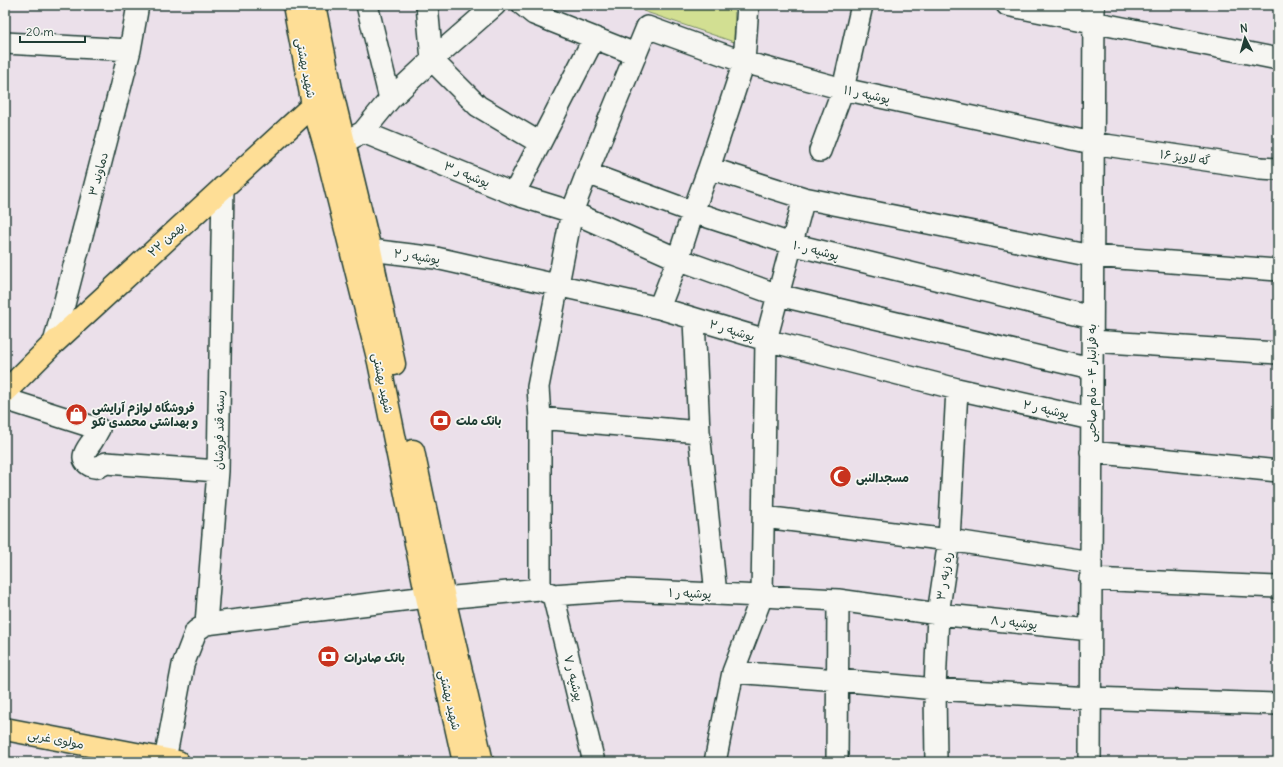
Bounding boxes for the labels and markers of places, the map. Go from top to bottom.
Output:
place label: فروشگاه لوازم آرایشی و بهداشتی محمدی نکو [91,400,198,430]
shop icon: فروشگاه لوازم آرایشی و بهداشتی محمدی نکو [63,401,89,427]
bank icon: بانک ملت [427,407,453,433]
place label: بانک ملت [456,413,501,428]
mosque icon: مسجدالنبی [828,464,854,490]
place label: مسجدالنبی [856,470,909,486]
bank icon: بانک صادرات [315,644,341,670]
place label: بانک صادرات [344,650,405,665]

